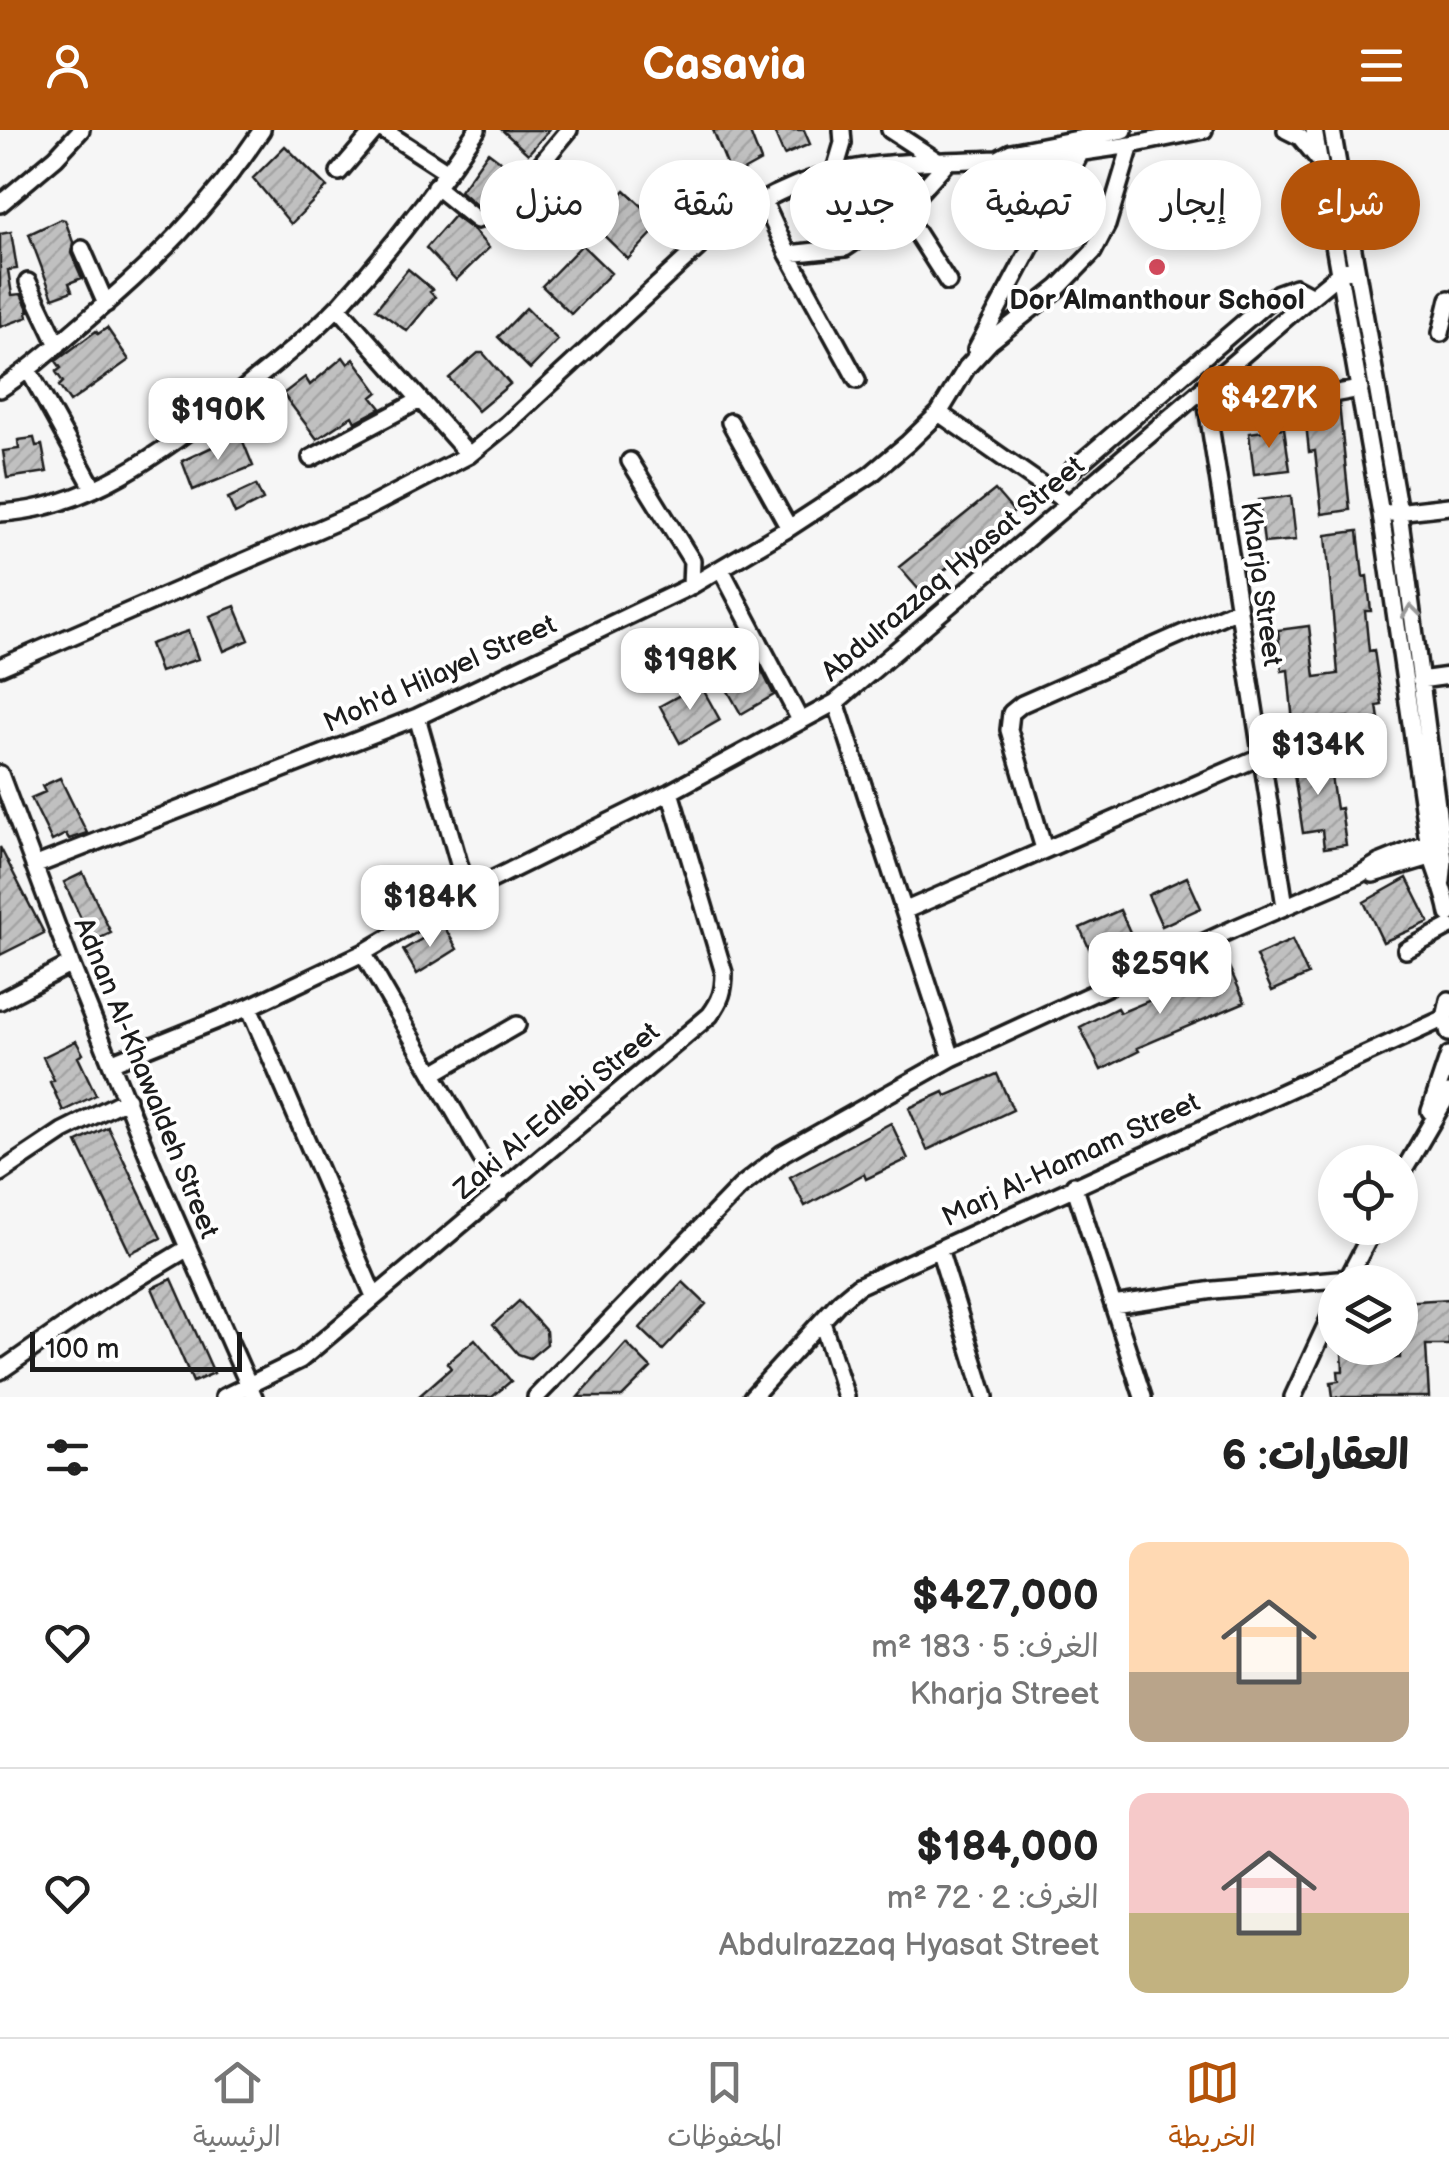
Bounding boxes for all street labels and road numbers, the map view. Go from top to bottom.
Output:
street label: Abdulrazzaq Hyasat Street [815,449,1091,689]
street label: Kharja Street [1233,500,1289,669]
street label: Moh'd Hilayel Street [319,608,562,740]
street label: Adnan Al-Khawaldeh Street [66,913,226,1244]
street label: Zaki Al-Edlebi Street [447,1015,667,1207]
street label: Marj Al-Hamam Street [937,1086,1205,1234]

